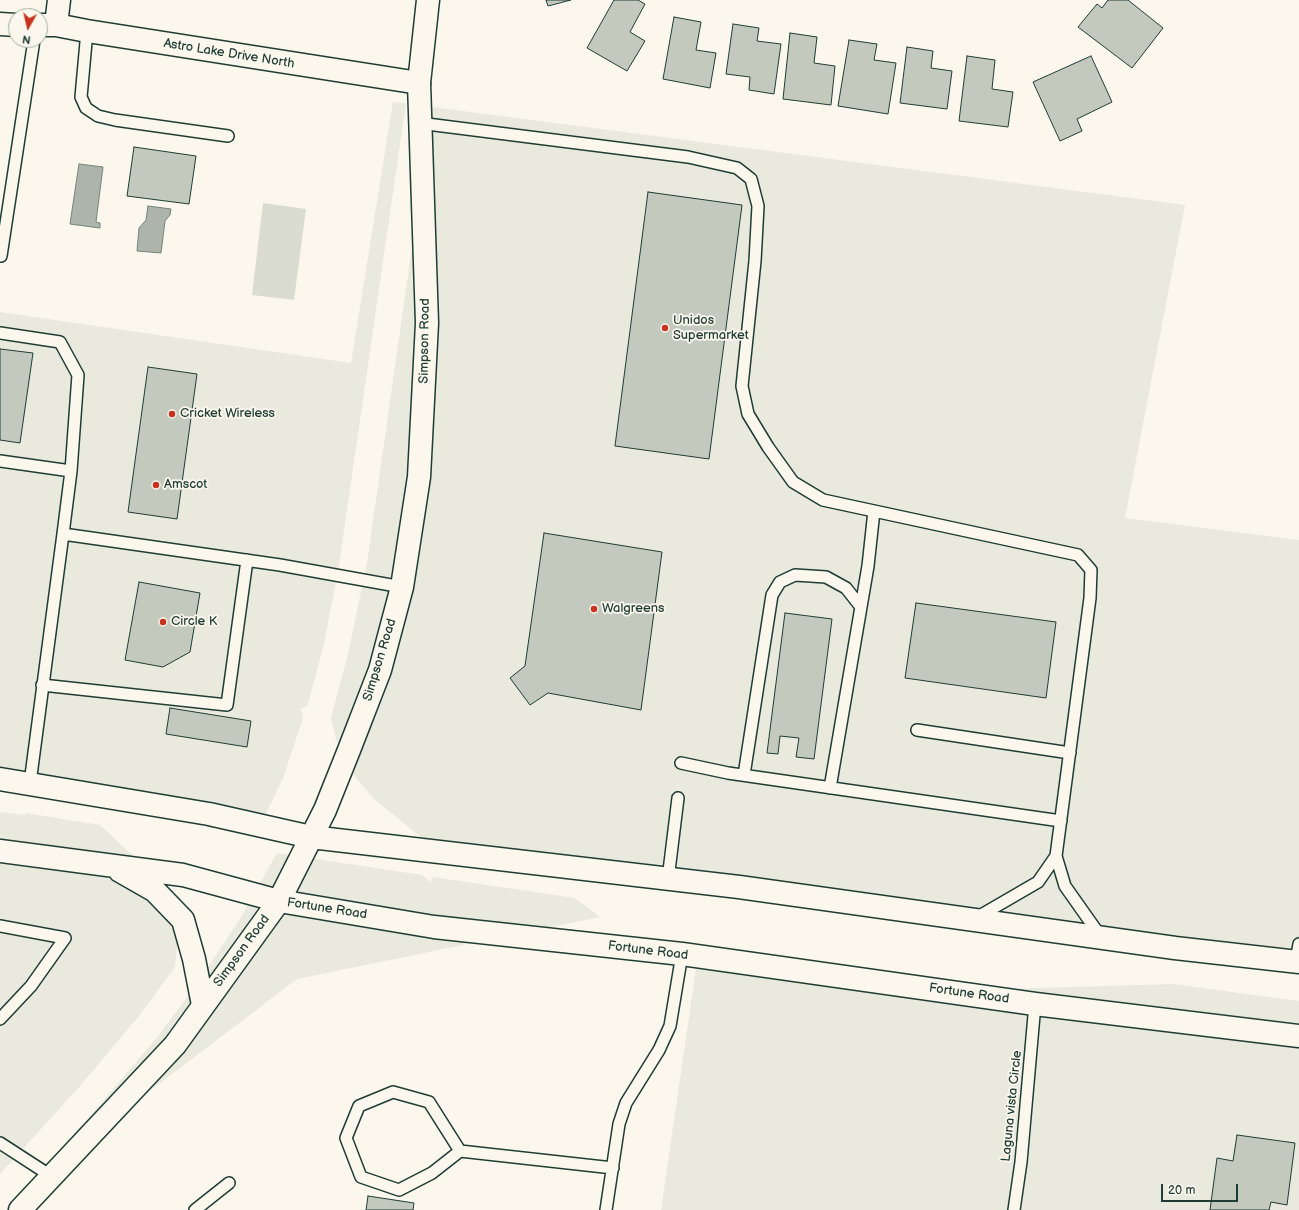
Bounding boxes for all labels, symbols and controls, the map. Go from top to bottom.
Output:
north arrow [8,8,48,48]
text: N [21,32,31,46]
street label: Astro Lake Drive North [162,36,296,72]
street label: Simpson Road [416,298,434,384]
place label: Unidos Supermarket [673,313,749,344]
marker: Unidos Supermarket [660,323,670,333]
place label: Cricket Wireless [180,406,275,422]
marker: Cricket Wireless [167,409,177,419]
place label: Amscot [164,477,207,493]
marker: Amscot [151,480,161,490]
place label: Walgreens [602,601,664,617]
marker: Walgreens [589,604,599,614]
place label: Circle K [171,614,217,630]
marker: Circle K [158,617,168,627]
street label: Simpson Road [360,617,400,703]
street label: Fortune Road [286,895,368,923]
street label: Simpson Road [211,912,273,990]
street label: Fortune Road [607,938,689,964]
street label: Fortune Road [928,981,1010,1007]
street label: Laguna vista Circle [998,1050,1026,1162]
scale bar [1163,1176,1240,1202]
text: 20 m [1168,1183,1195,1198]

